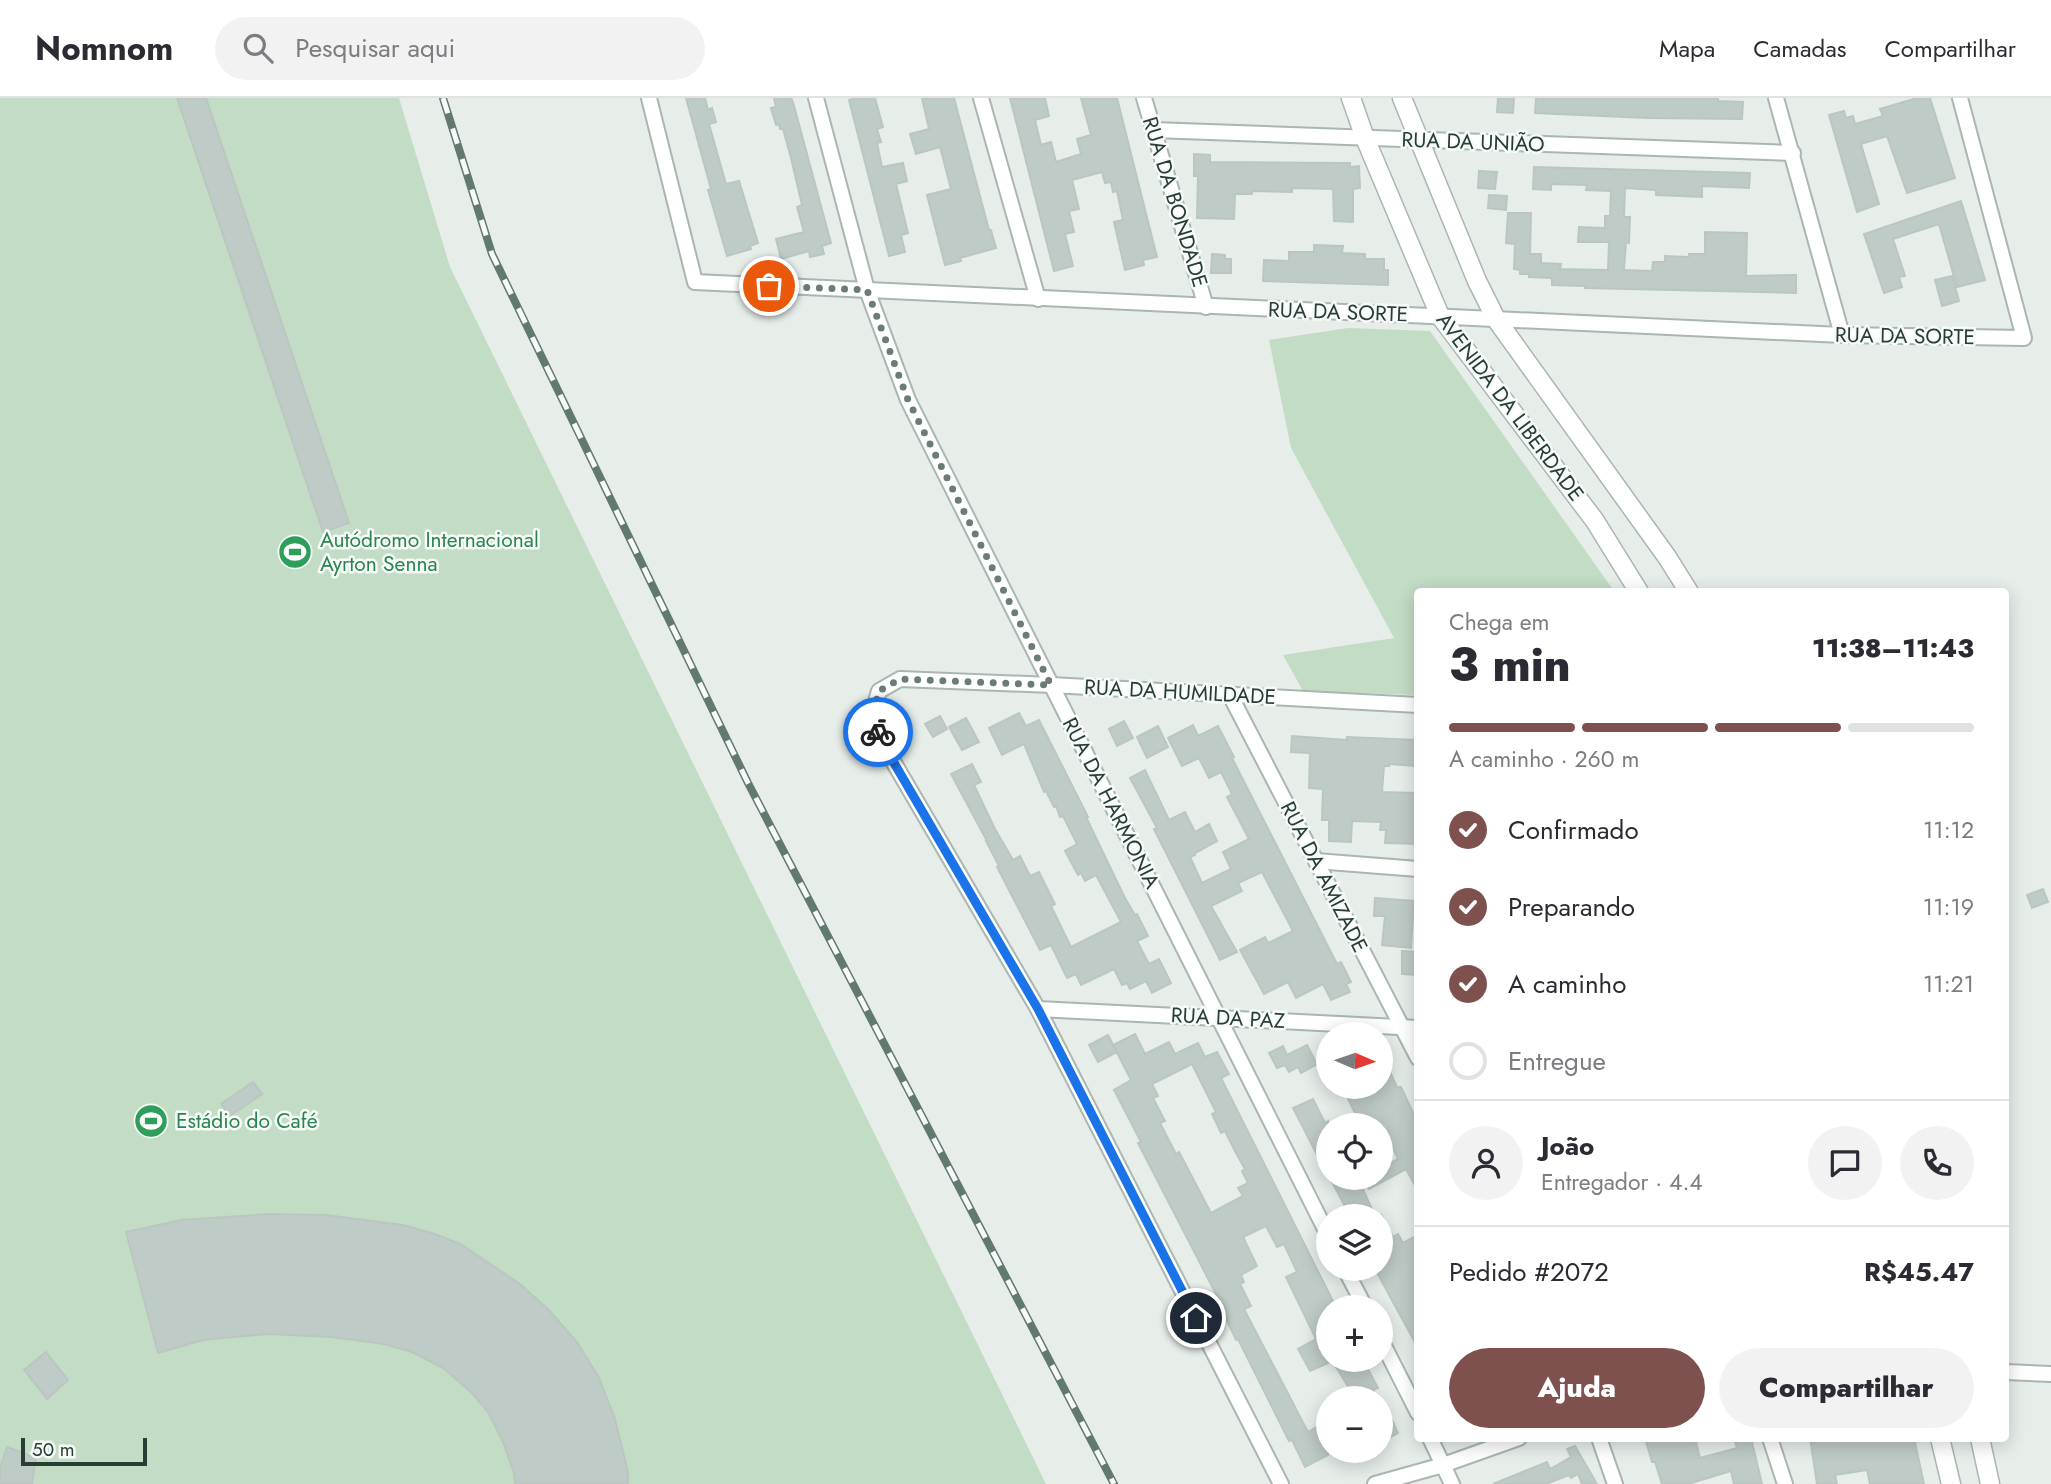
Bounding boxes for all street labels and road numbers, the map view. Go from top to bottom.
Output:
street label: RUA DA BONDADE [1135,113,1215,291]
street label: RUA DA UNIÃO [1401,125,1545,159]
street label: RUA DA SORTE [1267,295,1409,329]
street label: AVENIDA DA LIBERDADE [1429,306,1591,508]
street label: RUA DA SORTE [1835,320,1975,352]
street label: RUA DA HUMILDADE [1083,672,1277,712]
street label: RUA DA HARMONIA [1055,712,1167,894]
street label: RUA DA AMIZADE [1273,796,1375,958]
street label: RUA DA PAZ [1170,1000,1286,1036]

